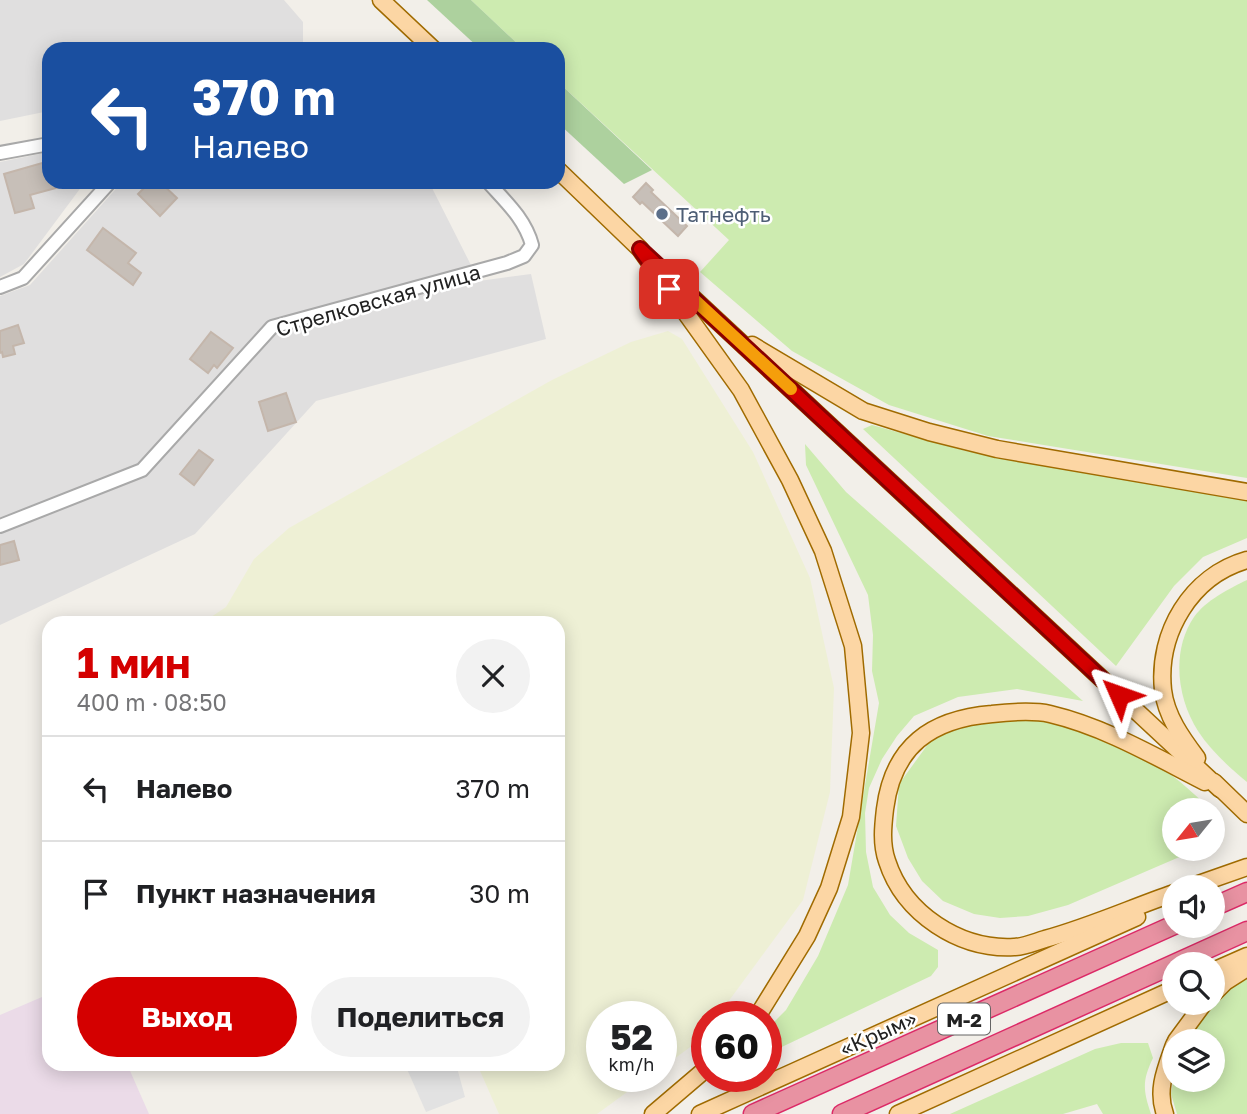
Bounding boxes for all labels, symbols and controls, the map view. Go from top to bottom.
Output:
text: 370 m [192,67,336,126]
icon: left [77,70,168,161]
text: Налево [192,127,309,165]
place label: Татнефть [676,201,771,227]
marker: Татнефть [654,206,670,222]
street label: Стрелковская улица [273,258,483,342]
pin [639,259,699,319]
icon: arrive [650,270,688,308]
text: 1 мин [77,637,191,687]
button: close [456,639,530,713]
position arrow [1082,658,1156,732]
text: 400 m · 08:50 [77,688,227,716]
icon: left [77,770,115,808]
text: Налево [136,773,232,804]
text: 370 m [455,773,530,804]
north arrow [1162,798,1225,861]
map controls [1162,798,1225,1092]
icon: arrive [77,875,115,913]
button: sound [1162,875,1225,938]
text: Пункт назначения [136,878,376,909]
text: 30 m [469,878,530,909]
button: search [1162,952,1225,1015]
button: Выход [77,977,297,1057]
button: Поделиться [311,977,530,1057]
speed limit sign: 60 [691,1001,782,1092]
road number: М-2 [938,1004,990,1035]
street label: «Крым» [836,1005,920,1061]
text: 52 [610,1016,653,1058]
button: layers [1162,1029,1225,1092]
text: km/h [609,1053,654,1075]

